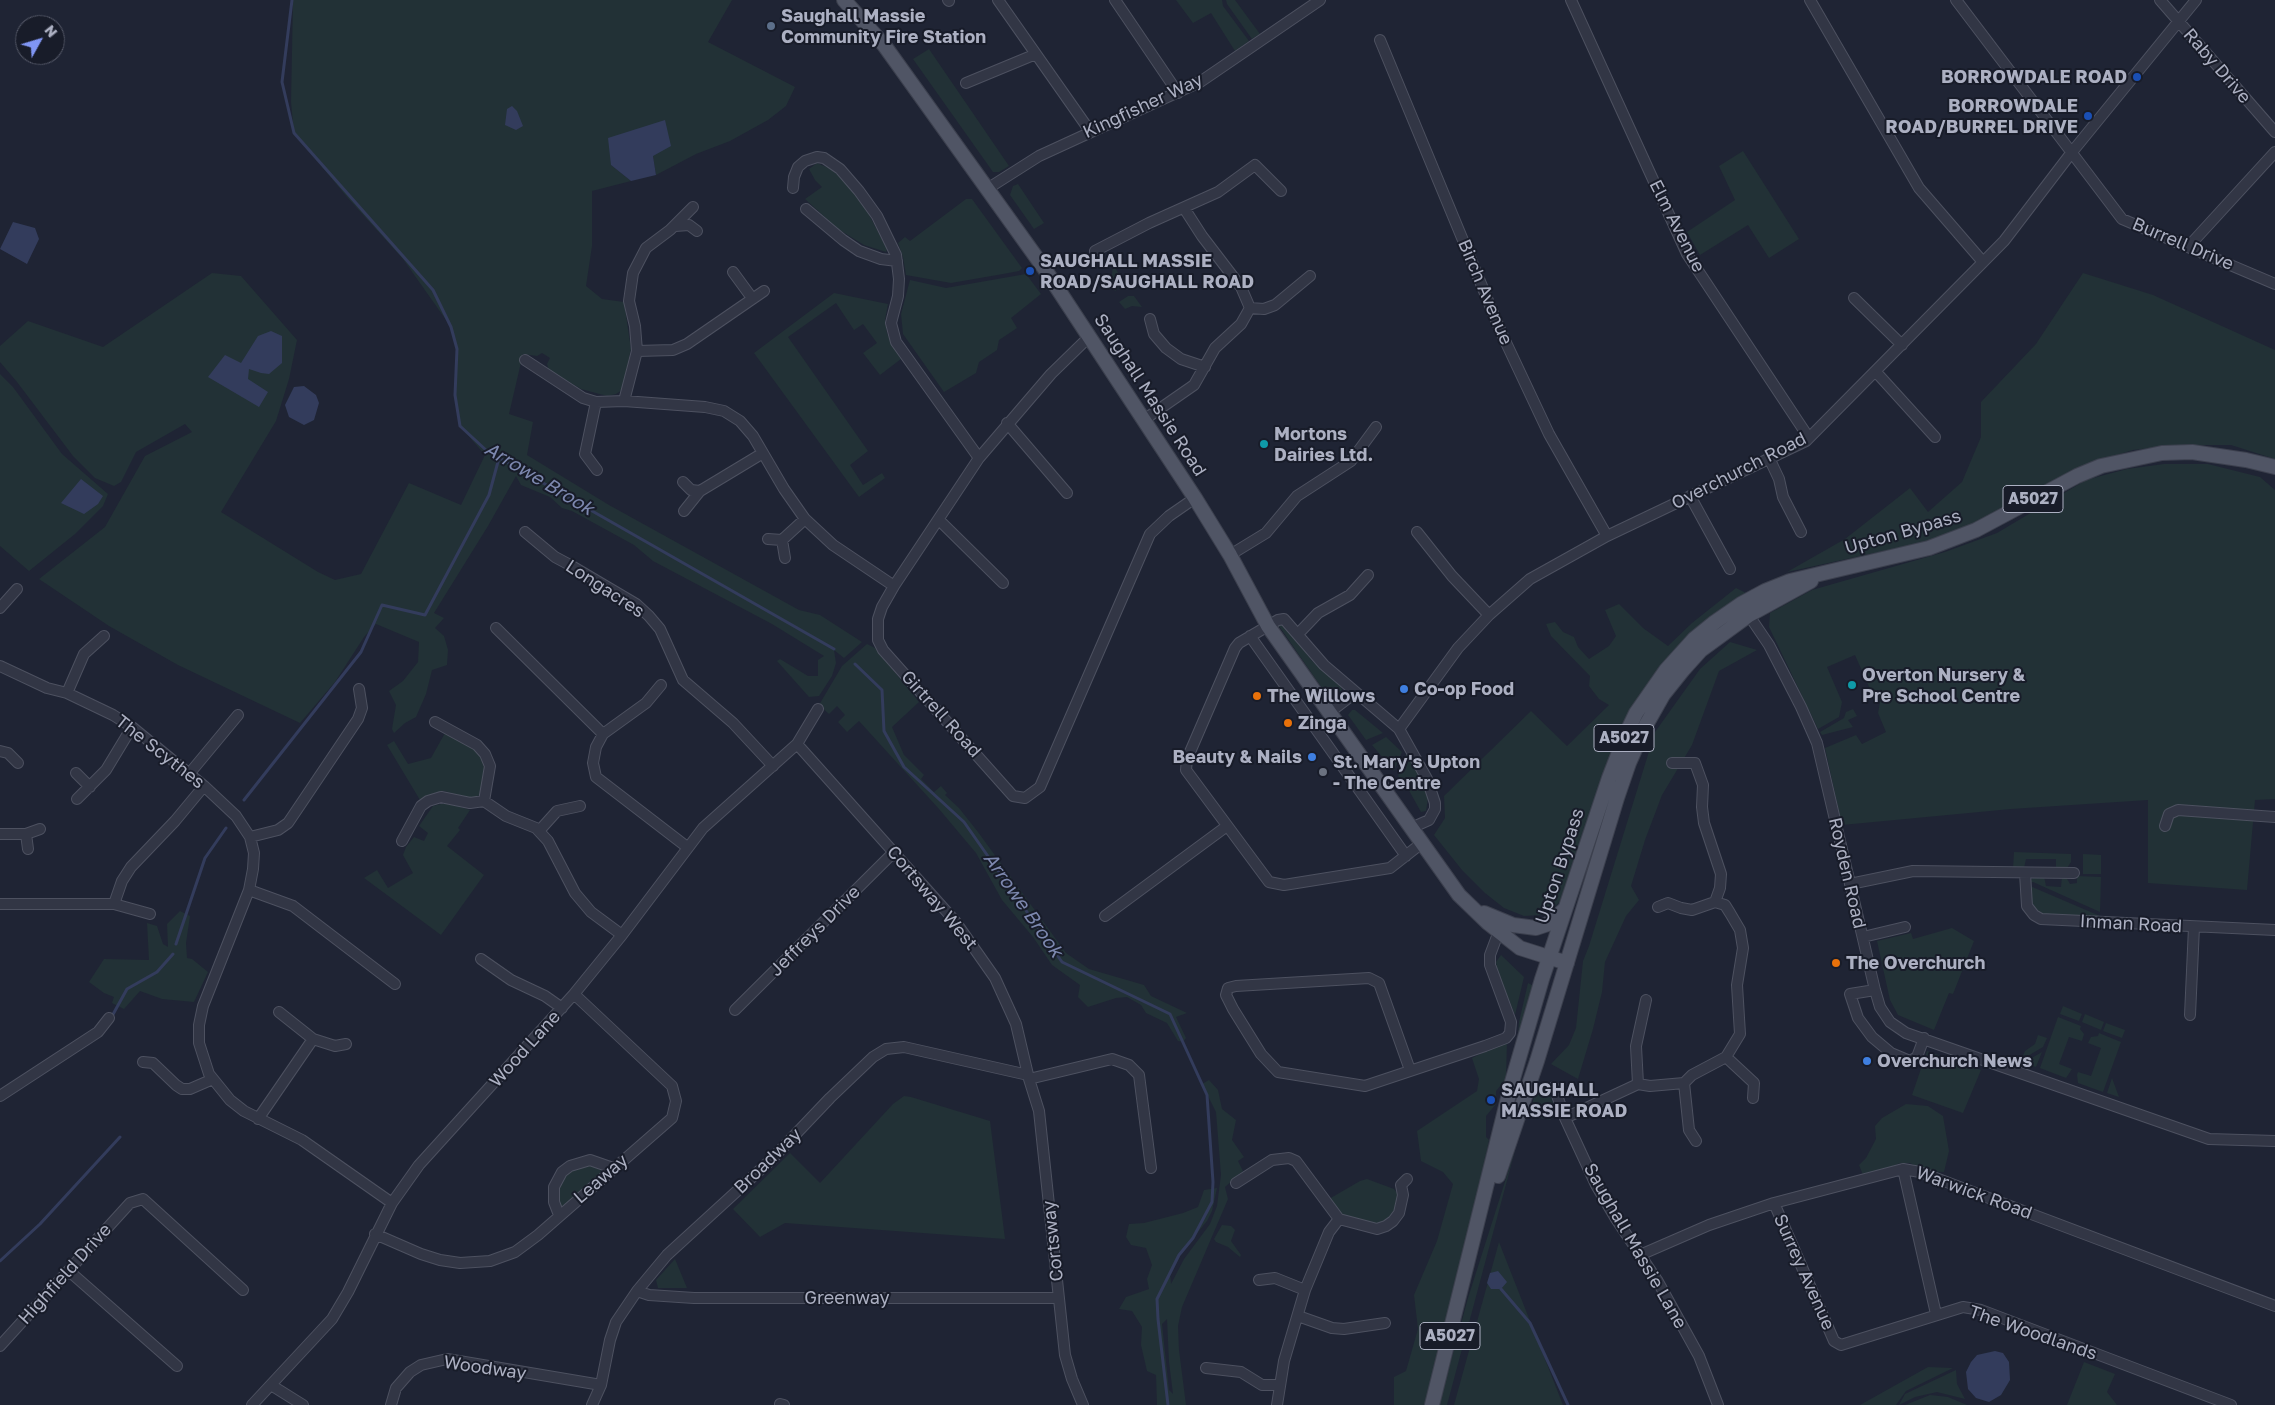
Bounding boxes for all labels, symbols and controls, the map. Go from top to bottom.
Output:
place label: Saughall Massie Community Fire Station [781,5,986,48]
north arrow [15,15,65,65]
marker: Saughall Massie Community Fire Station [765,20,777,32]
text: N [41,21,61,40]
street label: Raby Drive [2179,24,2255,108]
place label: BORROWDALE ROAD [1941,66,2127,88]
street label: Kingfisher Way [1080,69,1206,143]
marker: BORROWDALE ROAD [2131,71,2143,83]
place label: BORROWDALE ROAD/BURREL DRIVE [1885,95,2078,138]
marker: BORROWDALE ROAD/BURREL DRIVE [2082,110,2094,122]
street label: Elm Avenue [1645,176,1709,276]
street label: Burrell Drive [2129,213,2237,275]
street label: Birch Avenue [1453,236,1517,348]
place label: SAUGHALL MASSIE ROAD/SAUGHALL ROAD [1040,250,1254,292]
marker: SAUGHALL MASSIE ROAD/SAUGHALL ROAD [1024,265,1036,277]
street label: Saughall Massie Road [1089,310,1211,480]
place label: Mortons Dairies Ltd. [1274,423,1373,466]
street label: Overchurch Road [1668,428,1810,514]
water label: Arrowe Brook [480,438,598,520]
marker: Mortons Dairies Ltd. [1258,438,1270,450]
road number: A5027 [2003,486,2063,512]
street label: Upton Bypass [1842,505,1964,559]
street label: Longacres [561,555,649,623]
place label: Overton Nursery & Pre School Centre [1862,664,2025,706]
street label: Girtrell Road [896,666,986,762]
place label: Co-op Food [1414,678,1514,700]
marker: Overton Nursery & Pre School Centre [1846,679,1858,691]
marker: Co-op Food [1398,683,1410,695]
place label: The Willows [1267,685,1375,707]
marker: The Willows [1251,690,1263,702]
street label: The Scythes [111,711,209,793]
place label: Zinga [1298,712,1347,734]
marker: Zinga [1282,717,1294,729]
road number: A5027 [1594,724,1654,751]
place label: Beauty & Nails [1172,746,1302,768]
marker: Beauty & Nails [1306,751,1318,763]
place label: St. Mary's Upton - The Centre [1333,751,1480,794]
marker: St. Mary's Upton - The Centre [1317,766,1329,778]
street label: Upton Bypass [1531,806,1589,926]
street label: Royden Road [1824,815,1870,931]
street label: Cortsway West [882,841,982,955]
water label: Arrowe Brook [978,848,1068,962]
street label: Jeffreys Drive [765,881,865,981]
street label: Inman Road [2079,911,2183,937]
place label: The Overchurch [1846,952,1985,974]
marker: The Overchurch [1830,957,1842,969]
street label: Wood Lane [485,1006,565,1092]
place label: Overchurch News [1877,1050,2032,1072]
marker: Overchurch News [1861,1055,1873,1067]
place label: SAUGHALL MASSIE ROAD [1501,1079,1627,1122]
marker: SAUGHALL MASSIE ROAD [1485,1094,1497,1106]
street label: Broadway [730,1124,806,1198]
street label: Leaway [570,1150,632,1208]
street label: Saughall Massie Lane [1579,1159,1691,1333]
street label: Warwick Road [1913,1162,2035,1224]
street label: Cortsway [1038,1199,1068,1283]
street label: Surrey Avenue [1769,1211,1839,1333]
street label: Highfield Drive [14,1219,116,1329]
street label: Greenway [804,1287,890,1309]
street label: The Woodlands [1966,1301,2100,1365]
road number: A5027 [1420,1322,1480,1350]
street label: Woodway [442,1352,528,1384]

